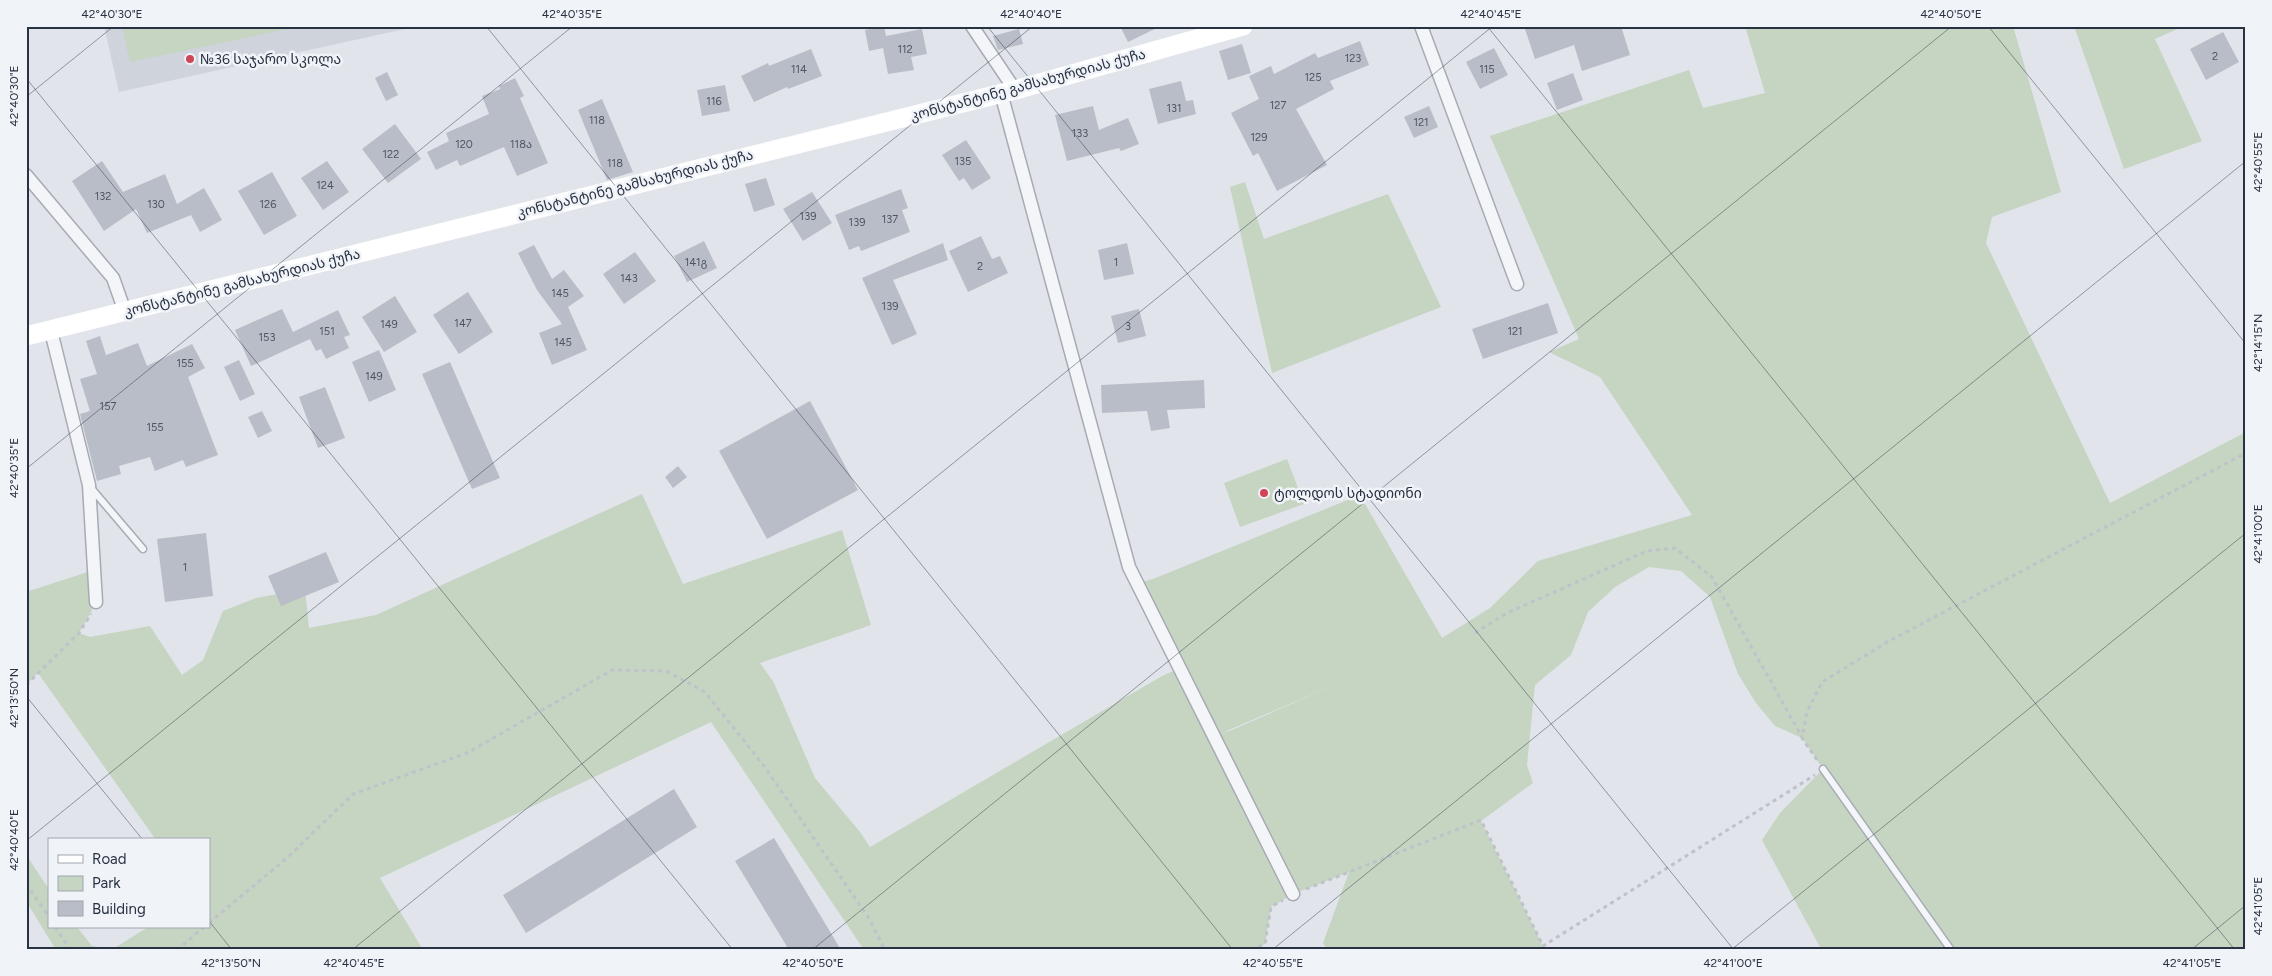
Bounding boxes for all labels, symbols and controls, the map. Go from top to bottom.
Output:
text: 42°40'30"E [81,7,143,21]
text: 42°40'35"E [542,7,602,21]
text: 42°40'40"E [1000,7,1062,21]
text: 42°40'45"E [1460,7,1522,21]
text: 42°40'50"E [1920,7,1982,21]
house number: 112 [897,43,913,56]
street label: კონსტანტინე გამსახურდიას ქუჩა [908,45,1148,125]
house number: 2 [2212,50,2218,63]
place label: №36 საჯარო სკოლა [200,51,341,68]
house number: 123 [1345,52,1361,65]
marker: №36 საჯარო სკოლა [184,53,196,65]
house number: 114 [791,63,807,76]
house number: 115 [1479,63,1495,76]
text: 42°40'30"E [7,65,21,127]
house number: 125 [1304,71,1322,84]
house number: 116 [706,95,722,108]
house number: 127 [1270,99,1286,112]
house number: 131 [1166,102,1182,115]
house number: 118 [589,114,605,127]
house number: 121 [1413,116,1429,129]
house number: 133 [1072,127,1088,140]
house number: 129 [1251,131,1267,144]
text: 42°40'55"E [2251,132,2265,192]
house number: 120 [455,138,473,151]
house number: 118ა [510,138,532,151]
street label: კონსტანტინე გამსახურდიას ქუჩა [515,146,755,222]
house number: 122 [383,148,399,161]
house number: 135 [955,155,971,168]
house number: 118 [607,157,623,170]
house number: 124 [316,179,334,192]
house number: 132 [95,190,111,203]
house number: 130 [147,198,165,211]
house number: 126 [260,198,276,211]
house number: 139 [800,210,816,223]
house number: 137 [882,213,898,226]
house number: 139 [849,216,865,229]
street label: კონსტანტინე გამსახურდიას ქუჩა [122,245,362,321]
house number: 141გ [685,256,707,269]
house number: 1 [1114,256,1118,269]
house number: 2 [977,260,983,273]
house number: 143 [620,272,638,285]
house number: 145 [551,287,569,300]
house number: 139 [882,300,898,313]
text: 42°14'15"N [2251,314,2265,372]
house number: 147 [454,317,472,330]
house number: 149 [380,318,398,331]
house number: 3 [1125,320,1131,333]
house number: 151 [319,325,335,338]
house number: 121 [1507,325,1523,338]
house number: 153 [259,331,275,344]
house number: 145 [554,336,572,349]
house number: 155 [176,357,194,370]
house number: 149 [365,370,383,383]
house number: 157 [100,400,116,413]
house number: 155 [146,421,164,434]
text: 42°40'35"E [7,438,21,498]
place label: ტოლდოს სტადიონი [1274,485,1422,502]
marker: ტოლდოს სტადიონი [1258,487,1270,499]
text: 42°41'00"E [2251,504,2265,564]
house number: 1 [183,561,187,574]
text: 42°13'50"N [7,668,21,728]
text: 42°40'40"E [7,809,21,871]
legend [48,838,210,928]
text: Road [92,850,127,868]
text: Park [92,874,121,892]
text: 42°41'05"E [2251,877,2265,935]
text: Building [92,900,146,918]
text: 42°13'50"N [201,956,261,970]
text: 42°40'45"E [323,956,385,970]
text: 42°40'50"E [782,956,844,970]
text: 42°40'55"E [1243,956,1303,970]
text: 42°41'00"E [1703,956,1763,970]
text: 42°41'05"E [2163,956,2221,970]

